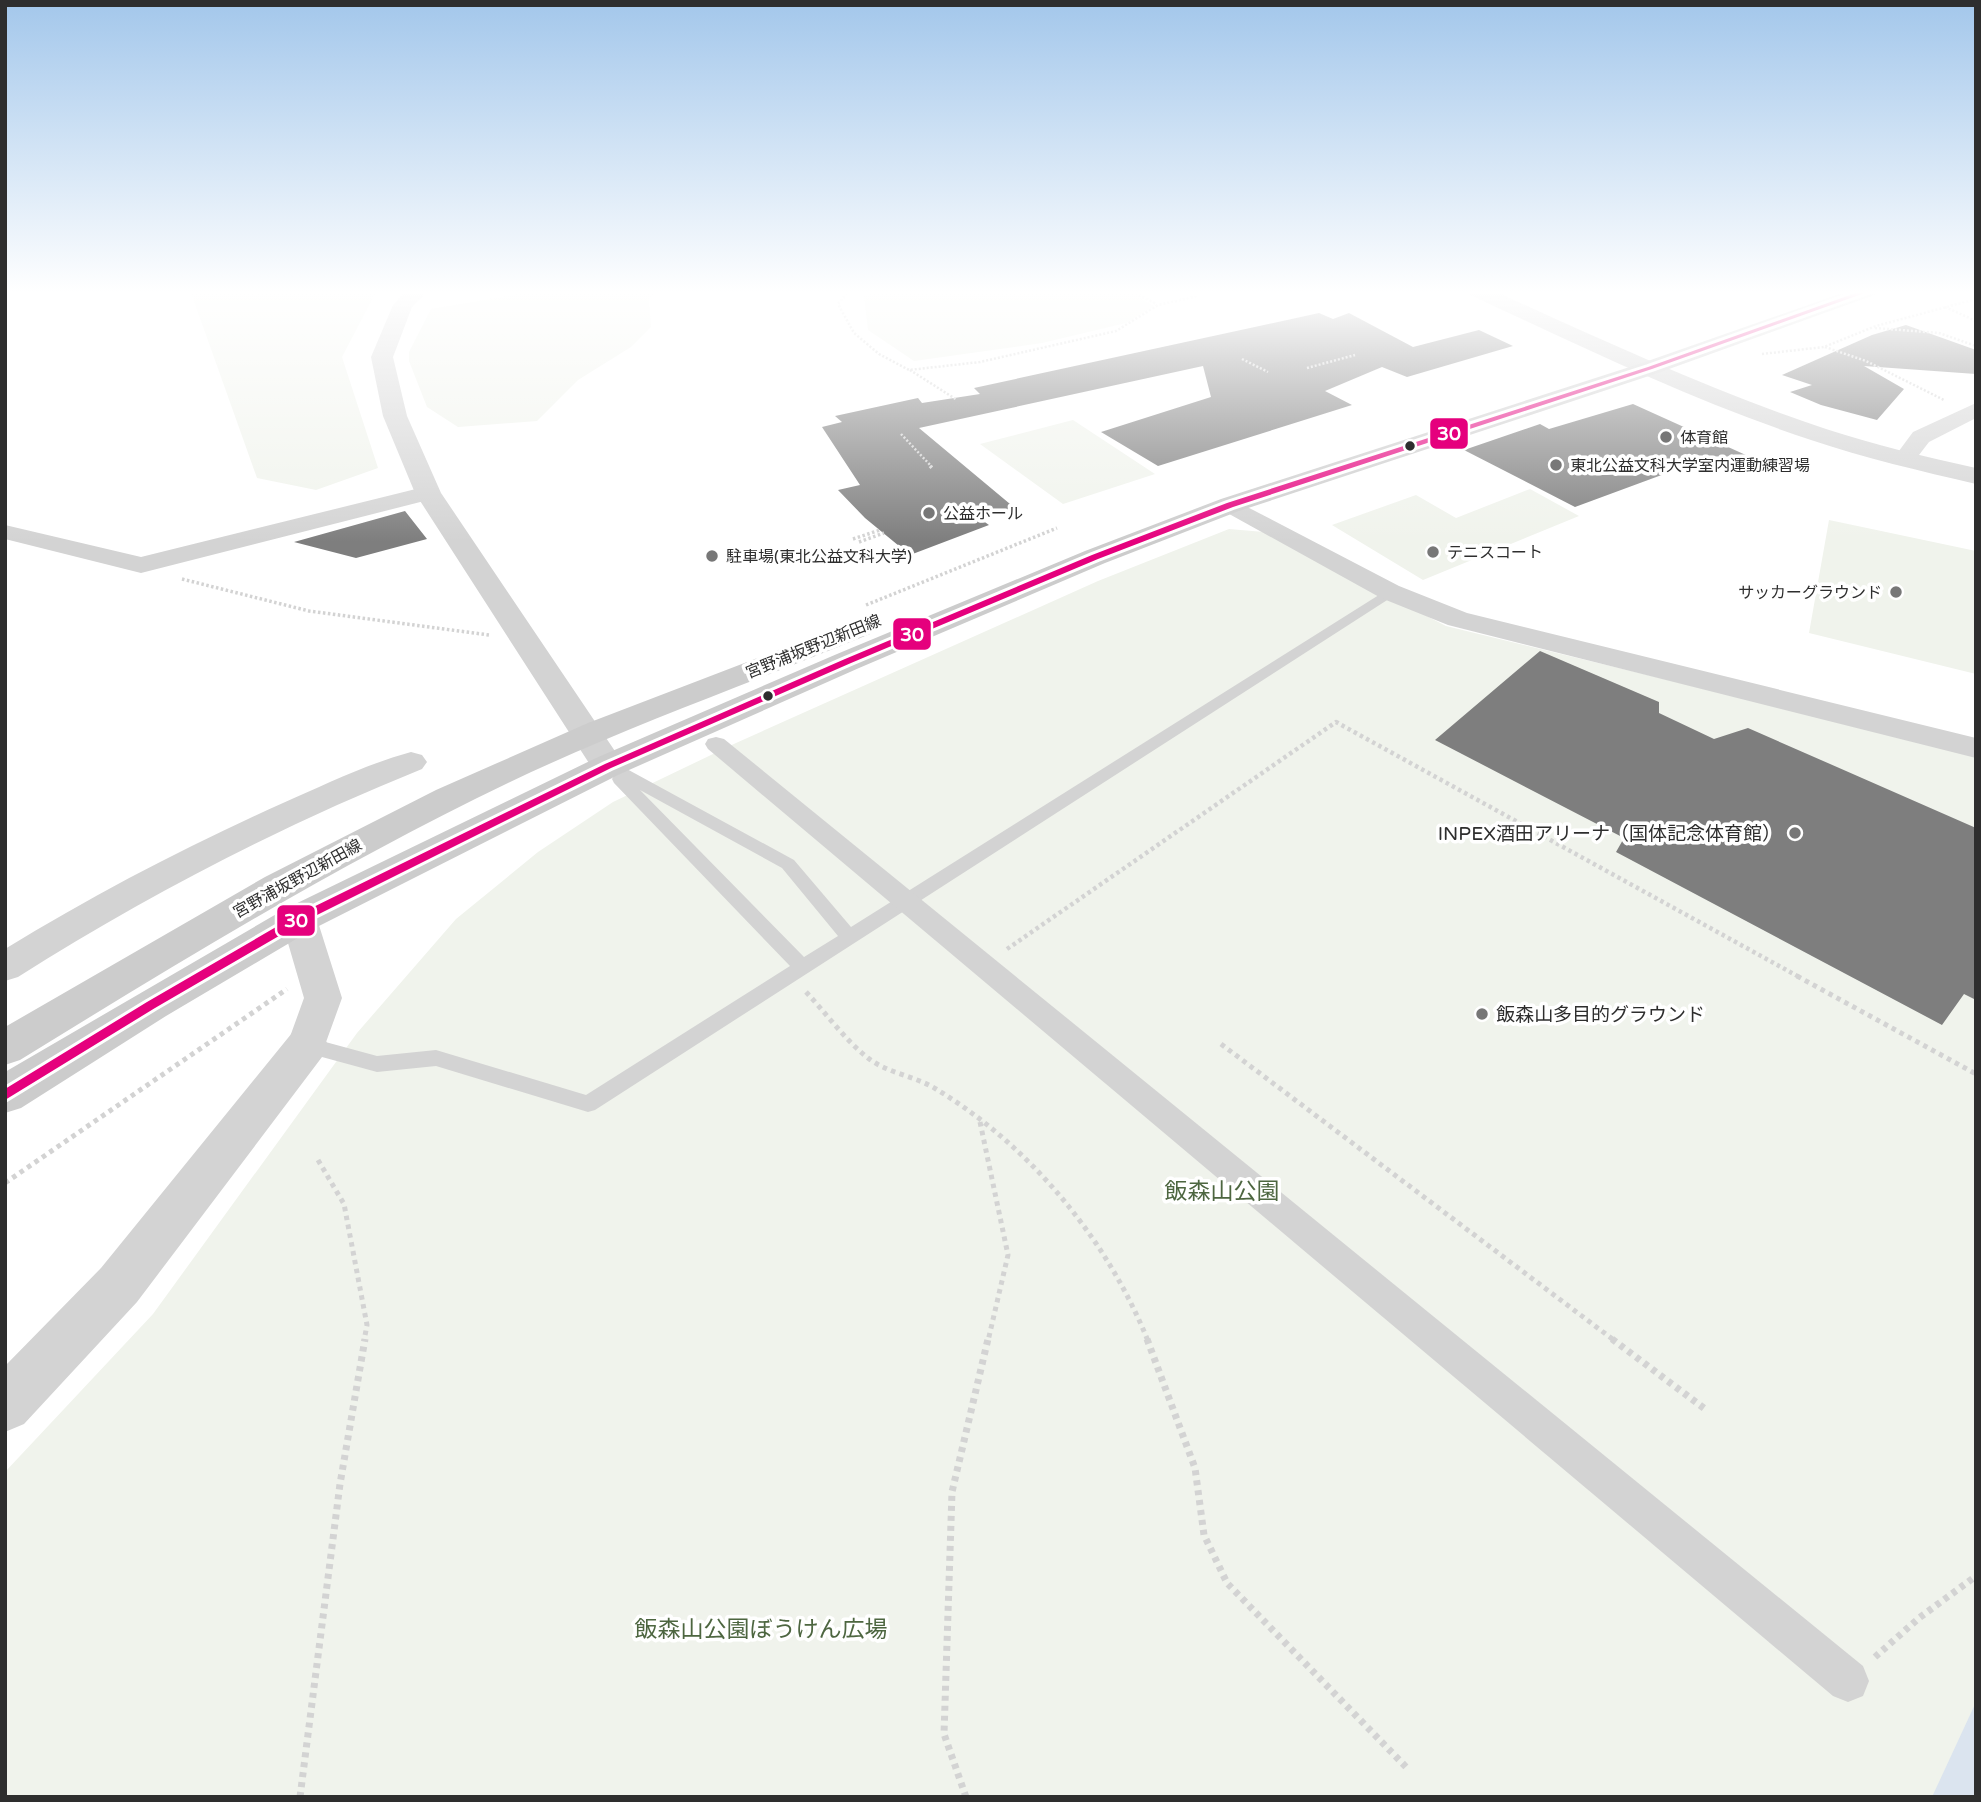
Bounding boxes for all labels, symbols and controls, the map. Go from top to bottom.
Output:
line badge: 30 [1429,417,1469,450]
text: 30 [1437,423,1461,445]
place label: 体育館 [1680,428,1728,448]
marker: 体育館 [1658,429,1674,445]
unlabelled marker [1403,439,1417,453]
place label: 東北公益文科大学室内運動練習場 [1570,456,1810,476]
marker: 東北公益文科大学室内運動練習場 [1548,457,1564,473]
place label: 公益ホール [943,504,1023,524]
marker: 公益ホール [921,505,937,521]
place label: テニスコート [1447,543,1543,563]
marker: テニスコート [1425,544,1441,560]
place label: 駐車場(東北公益文科大学) [726,547,912,567]
marker: 駐車場(東北公益文科大学) [704,548,720,564]
place label: サッカーグラウンド [1738,583,1882,603]
marker: サッカーグラウンド [1888,584,1904,600]
street label: 宮野浦坂野辺新田線 [743,611,884,683]
line badge: 30 [892,617,932,651]
text: 30 [900,624,924,646]
unlabelled marker [761,689,775,703]
place label: INPEX酒田アリーナ（国体記念体育館） [1438,823,1781,845]
marker: INPEX酒田アリーナ（国体記念体育館） [1787,825,1803,841]
street label: 宮野浦坂野辺新田線 [230,835,365,923]
line badge: 30 [276,904,316,937]
text: 30 [284,910,308,932]
place label: 飯森山多目的グラウンド [1496,1004,1705,1026]
marker: 飯森山多目的グラウンド [1474,1006,1490,1022]
park label: 飯森山公園 [1165,1178,1280,1206]
park label: 飯森山公園ぼうけん広場 [635,1616,888,1644]

